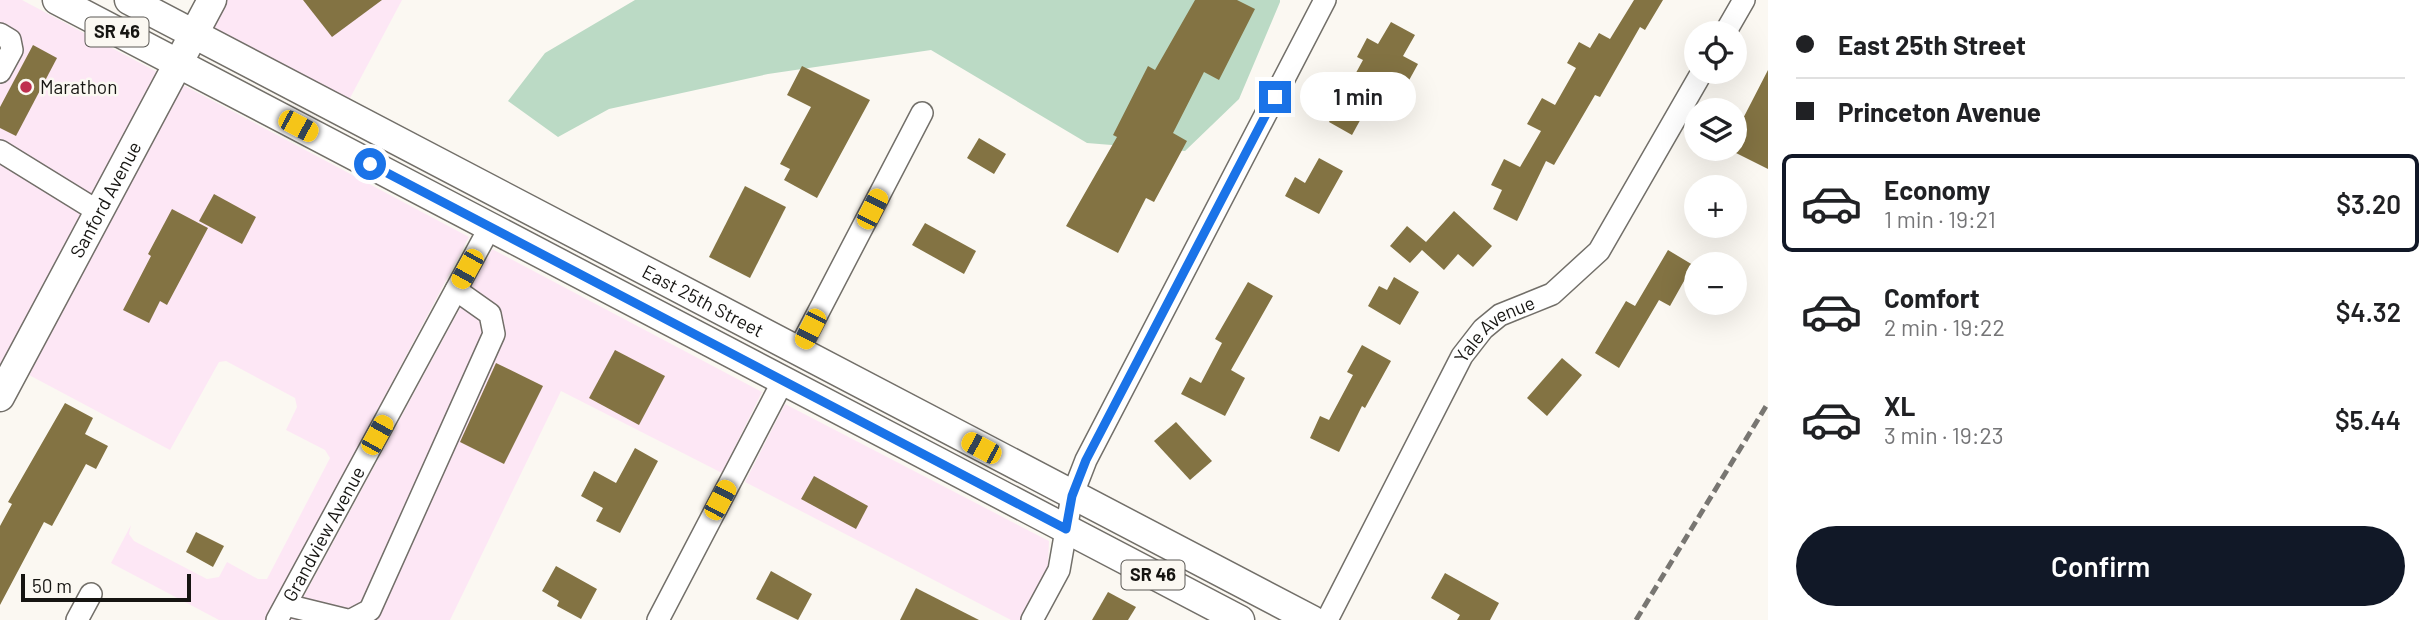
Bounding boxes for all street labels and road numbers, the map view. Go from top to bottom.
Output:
road number: SR 46 [86,17,148,46]
street label: Sanford Avenue [65,137,146,261]
street label: East 25th Street [639,259,768,342]
street label: Yale Avenue [1449,290,1538,366]
street label: Grandview Avenue [277,462,369,605]
road number: SR 46 [1122,560,1184,590]

